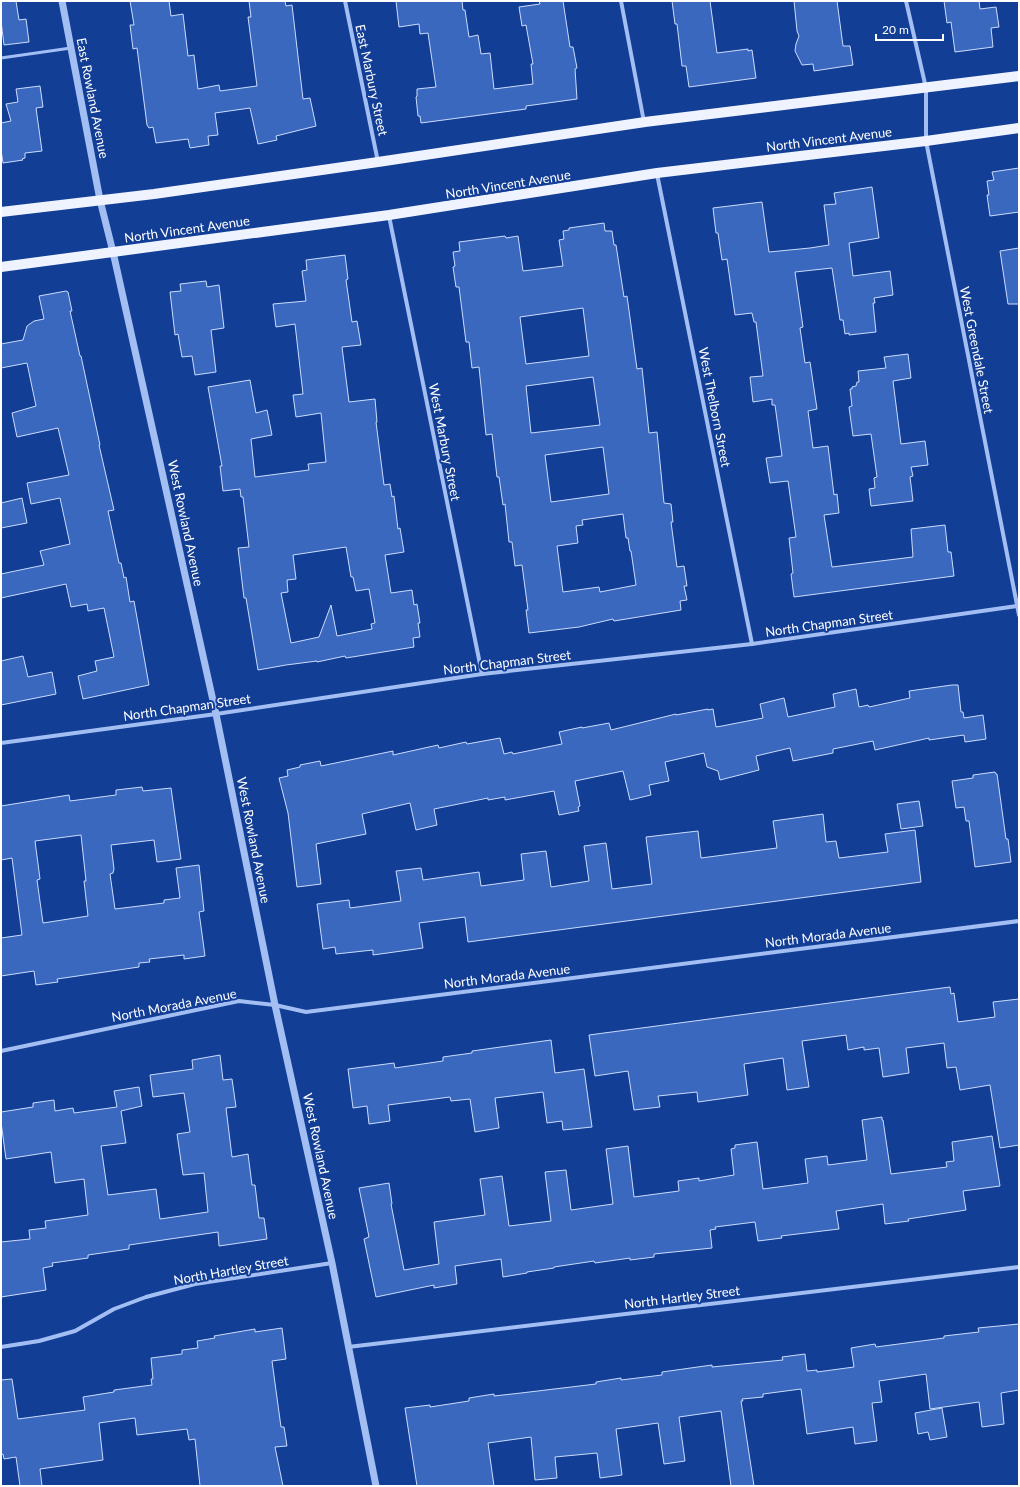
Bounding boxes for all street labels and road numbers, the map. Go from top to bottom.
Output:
street label: East Marbury Street [352,23,392,138]
street label: East Rowland Avenue [73,36,113,160]
street label: North Vincent Avenue [765,123,893,155]
street label: North Vincent Avenue [444,166,572,202]
street label: North Vincent Avenue [123,212,251,246]
street label: West Greendale Street [957,285,997,415]
street label: West Thelborn Street [696,346,735,469]
street label: West Marbury Street [426,382,464,502]
street label: West Rowland Avenue [165,459,207,588]
street label: North Chapman Street [764,606,894,640]
street label: North Chapman Street [442,646,572,678]
street label: North Chapman Street [122,690,252,724]
street label: West Rowland Avenue [234,775,274,905]
street label: North Morada Avenue [764,919,892,951]
street label: North Morada Avenue [443,960,571,992]
street label: North Morada Avenue [110,985,238,1025]
street label: West Rowland Avenue [300,1092,342,1221]
street label: North Hartley Street [172,1252,290,1288]
street label: North Hartley Street [623,1282,741,1312]

